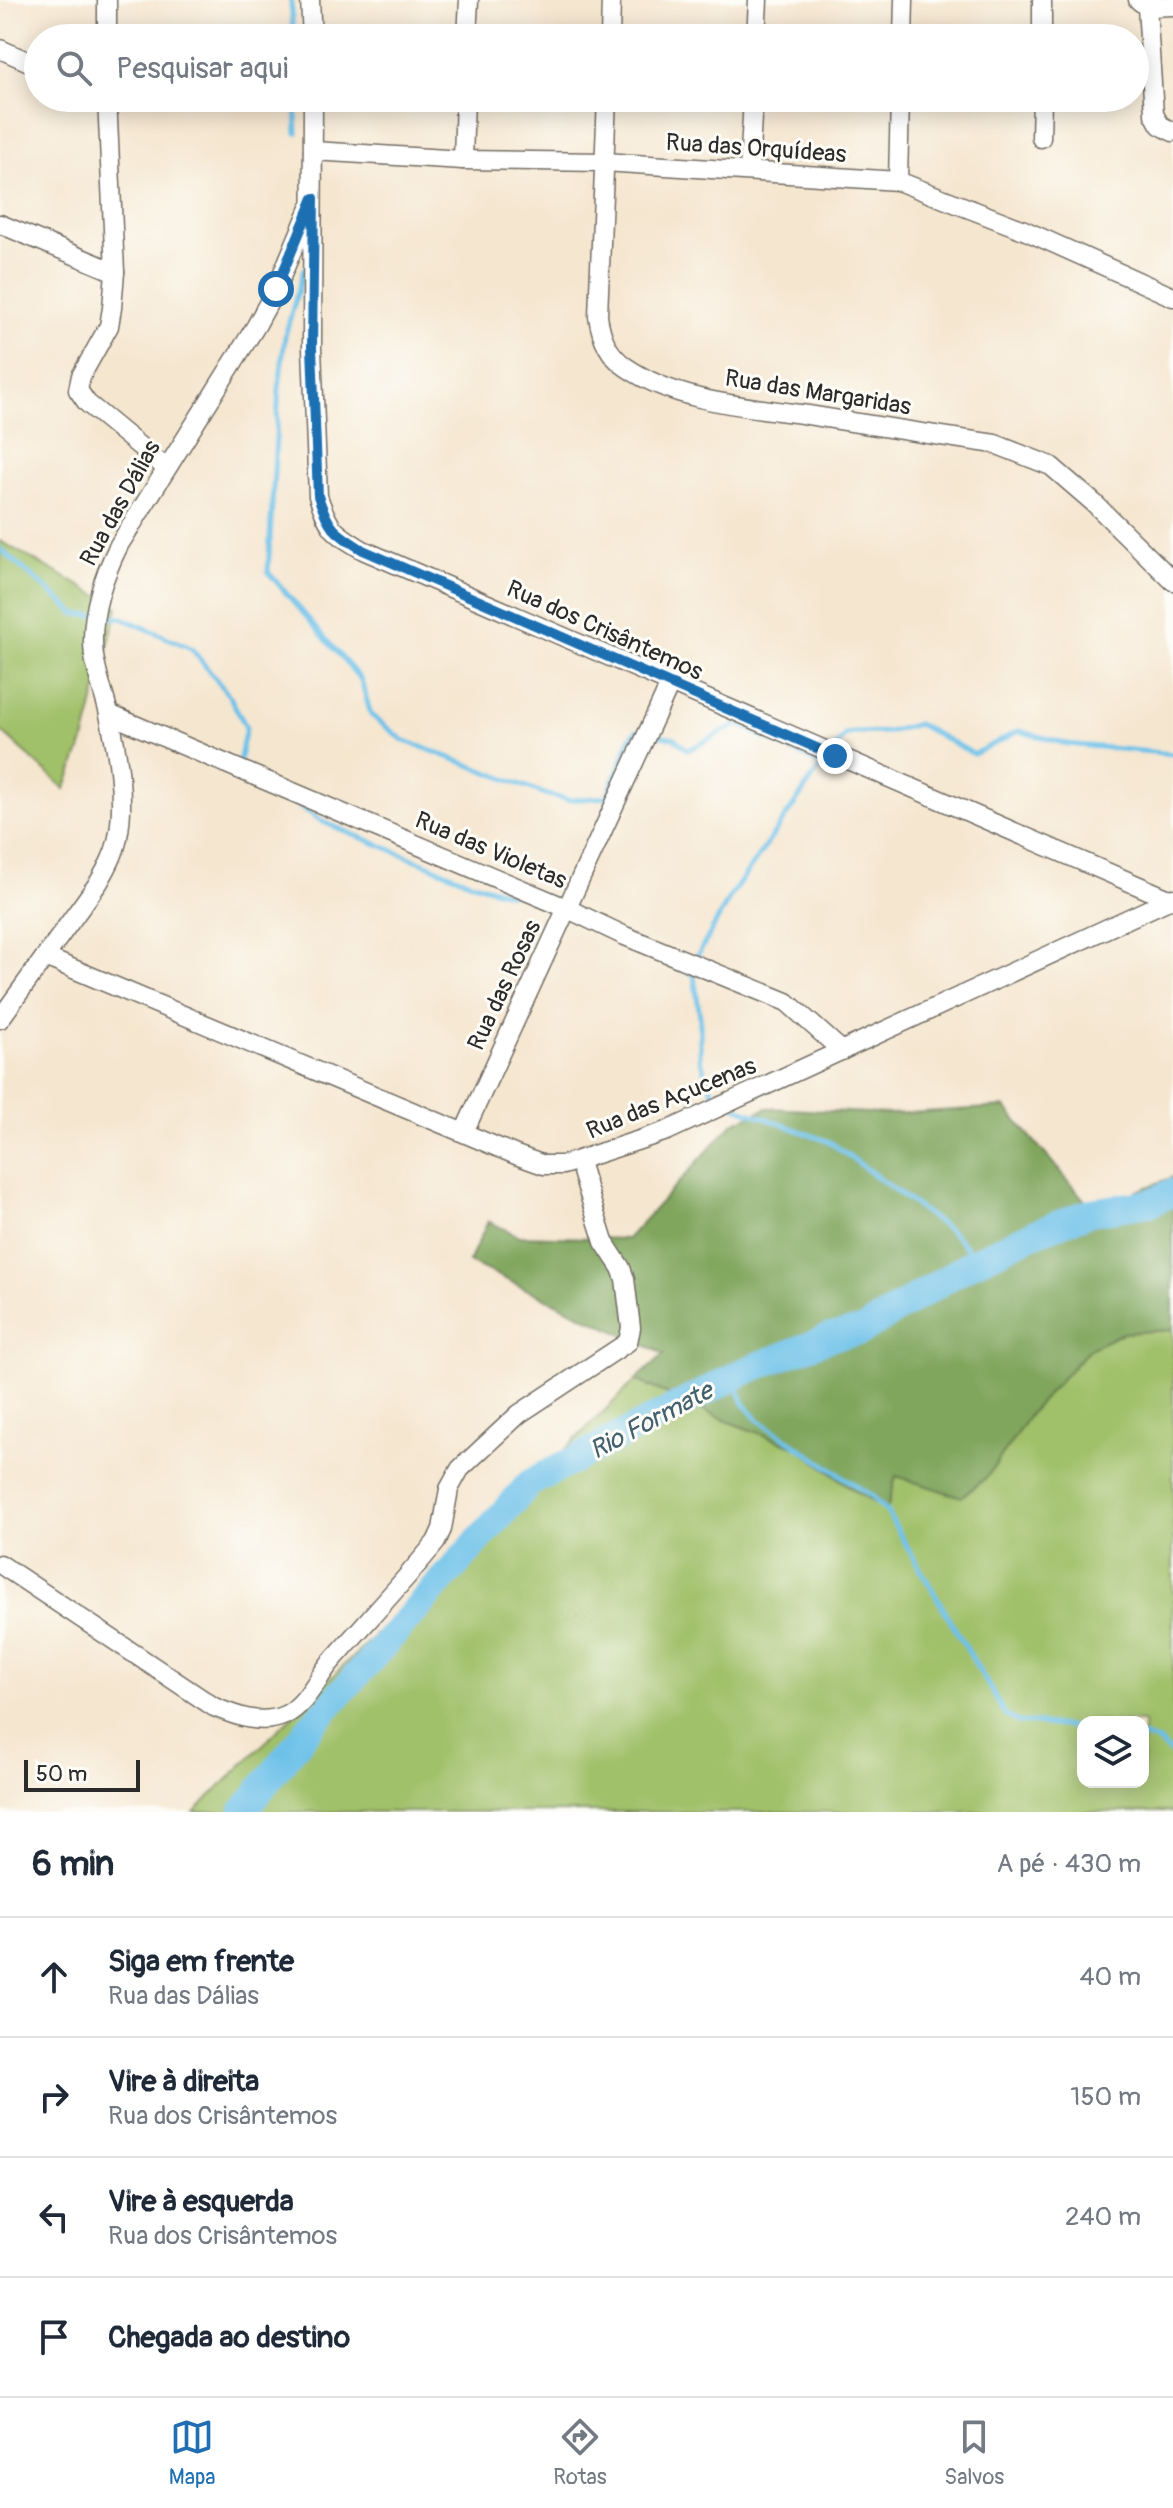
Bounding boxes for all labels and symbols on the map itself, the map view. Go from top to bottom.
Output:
street label: Rua das Orquídeas [665,128,847,169]
route start [258,271,294,307]
street label: Rua das Margaridas [723,363,913,422]
street label: Rua das Dálias [74,435,167,571]
street label: Rua dos Crisântemos [502,574,708,687]
route end [817,738,853,774]
street label: Rua das Violetas [411,805,571,896]
street label: Rua das Rosas [462,915,547,1055]
street label: Rua das Açucenas [582,1051,760,1146]
water label: Rio Formate [585,1374,720,1467]
scale bar [24,1756,140,1792]

